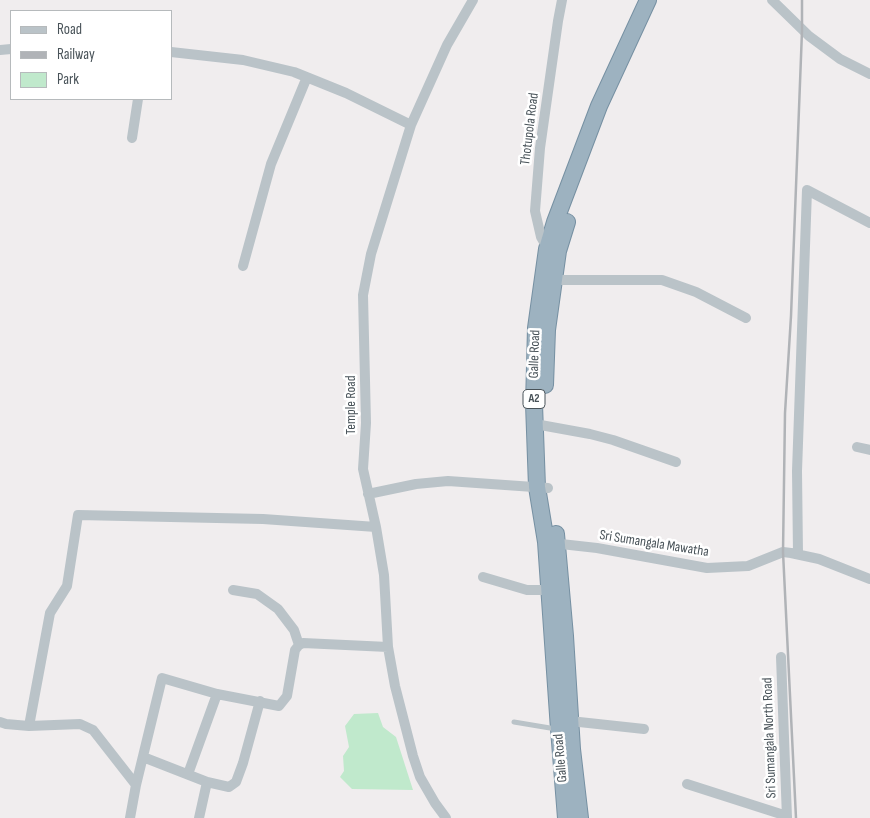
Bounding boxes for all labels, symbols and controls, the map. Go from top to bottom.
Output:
legend [10,10,172,100]
text: Road [57,20,82,39]
text: Railway [57,45,95,64]
text: Park [57,70,79,89]
street label: Thotupola Road [517,92,543,166]
street label: Galle Road [526,329,544,379]
street label: Temple Road [343,376,359,434]
road number: A2 [523,389,545,408]
street label: Sri Sumangala Mawatha [598,527,710,561]
street label: Sri Sumangala North Road [759,677,781,799]
street label: Galle Road [551,733,571,783]

